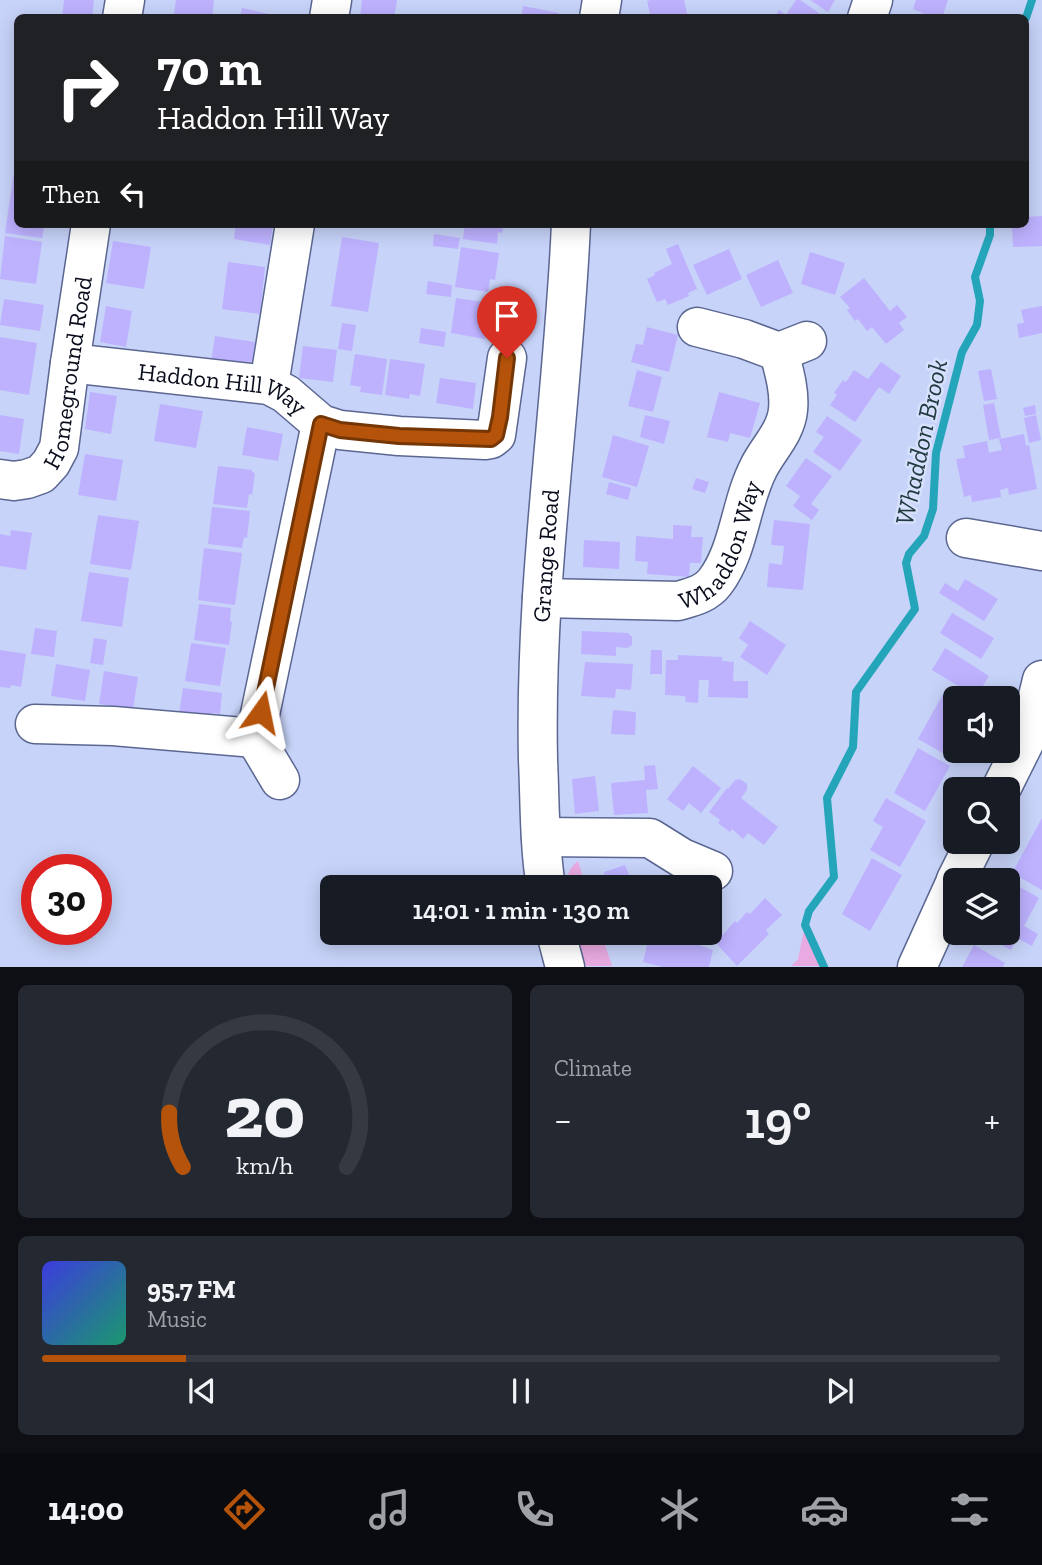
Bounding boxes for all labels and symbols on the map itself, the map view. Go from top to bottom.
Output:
street label: Homeground Road [36,274,97,474]
pin [477,286,537,358]
street label: Haddon Hill Way [137,356,314,421]
water label: Whaddon Brook [888,356,954,528]
street label: Whaddon Way [675,476,766,615]
street label: Grange Road [526,488,565,623]
position arrow [224,675,298,749]
speed limit sign: 30 [21,854,112,945]

